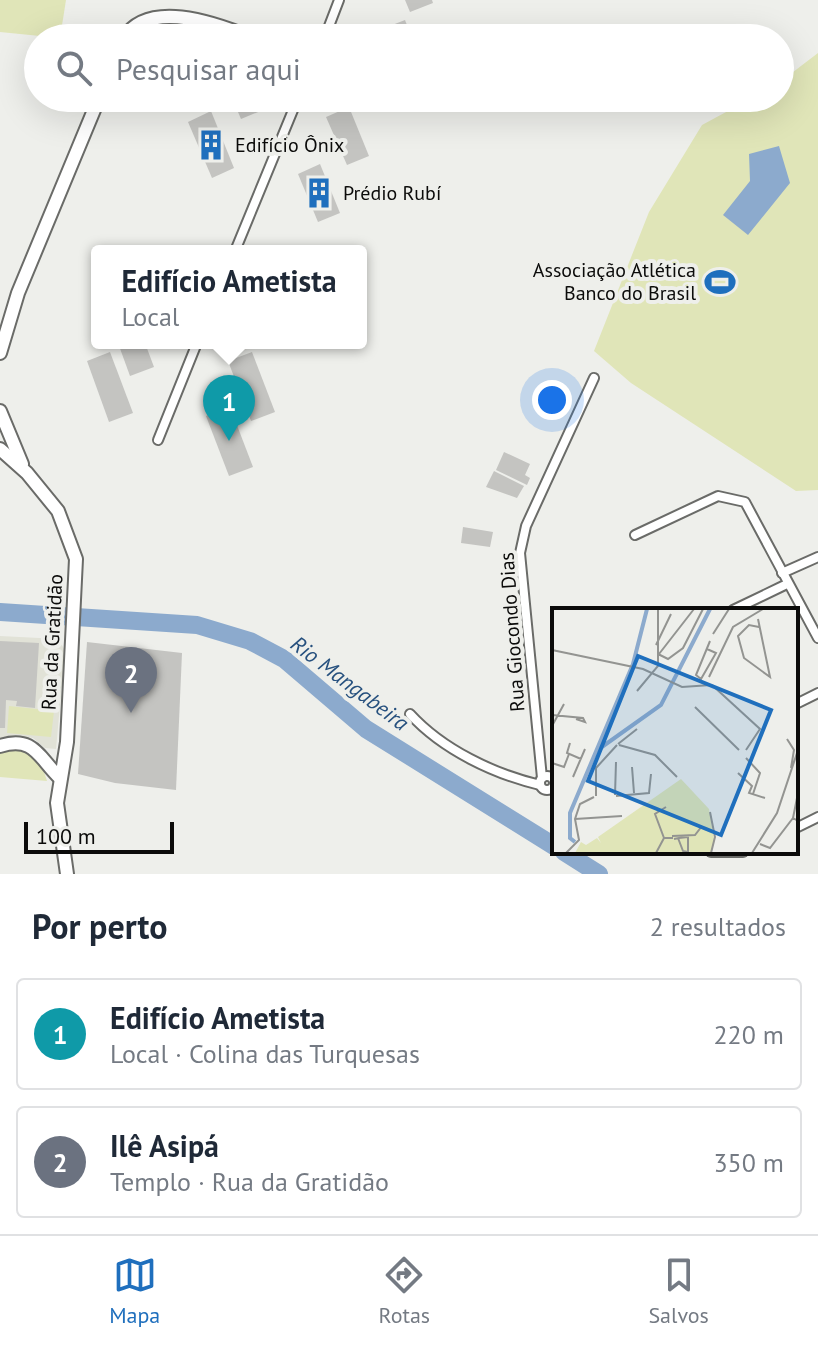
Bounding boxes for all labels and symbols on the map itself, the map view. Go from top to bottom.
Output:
building icon: Edifício Ônix [194,128,228,162]
place label: Edifício Ônix [235,132,344,158]
building icon: Prédio Rubí [302,176,336,210]
place label: Prédio Rubí [343,180,441,206]
place label: Associação Atlética Banco do Brasil [533,257,696,306]
sports icon: Associação Atlética Banco do Brasil [703,265,737,299]
pin: 1 [203,375,255,441]
your location [532,380,572,420]
street label: Rua Giocondo Dias [493,551,531,713]
street label: Rua da Gratidão [35,573,69,711]
inset map [552,608,798,854]
water label: Rio Mangabeira [285,630,415,737]
pin: 2 [105,647,157,713]
scale bar [24,818,174,854]

